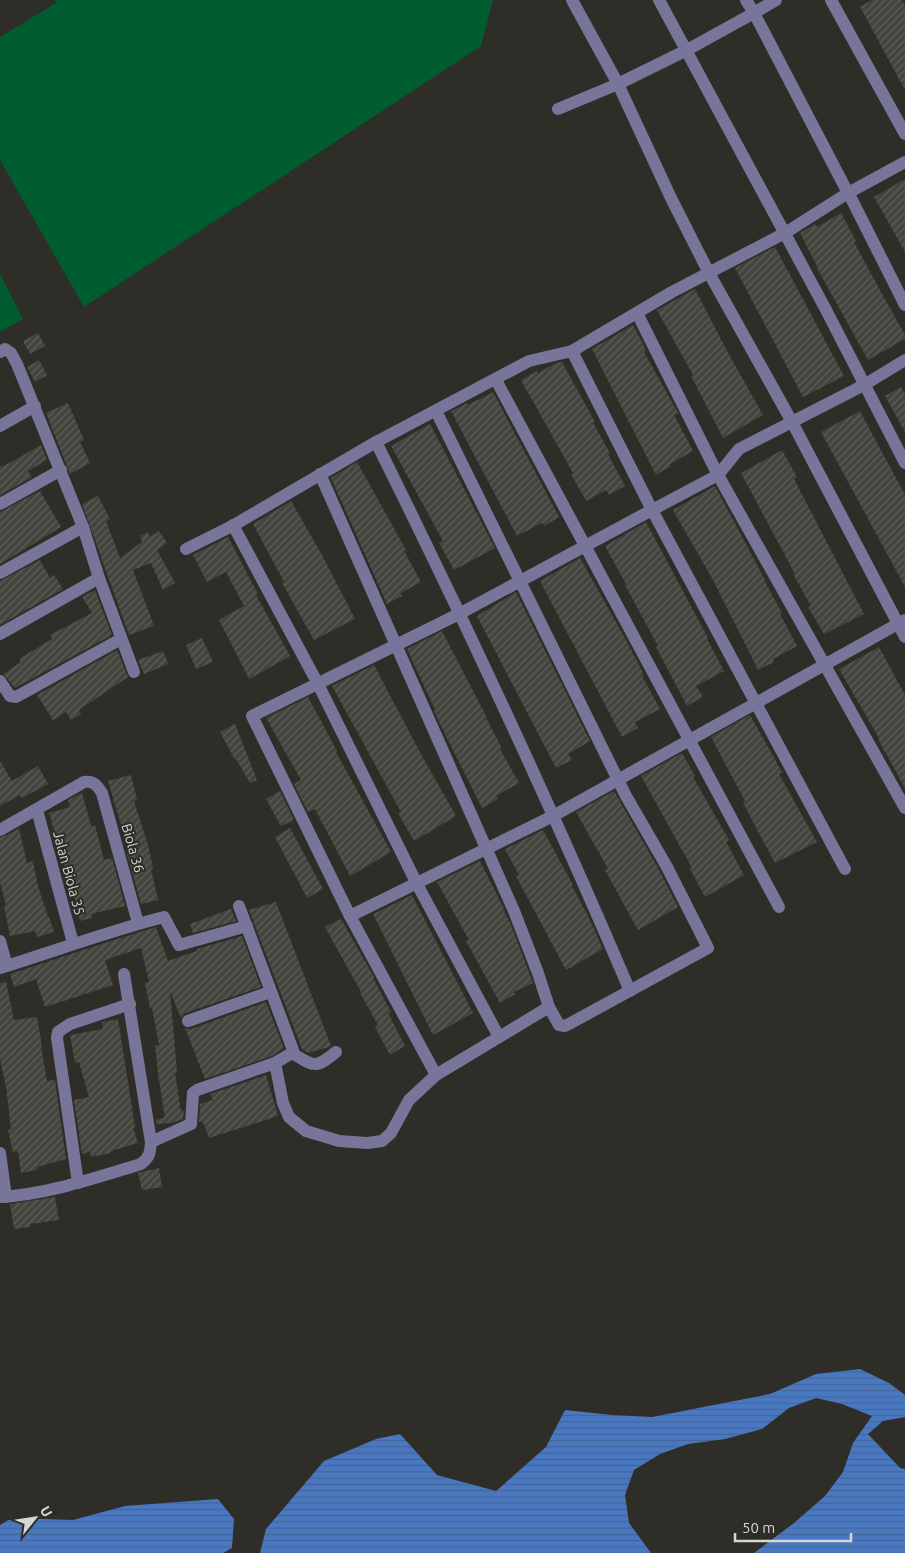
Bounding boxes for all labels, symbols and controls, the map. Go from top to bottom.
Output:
street label: Biola 36 [118,822,148,875]
street label: Jalan Biola 35 [50,829,88,917]
north arrow [10,1493,60,1543]
text: U [37,1503,56,1520]
scale bar [735,1510,851,1542]
text: 50 m [742,1519,775,1536]

